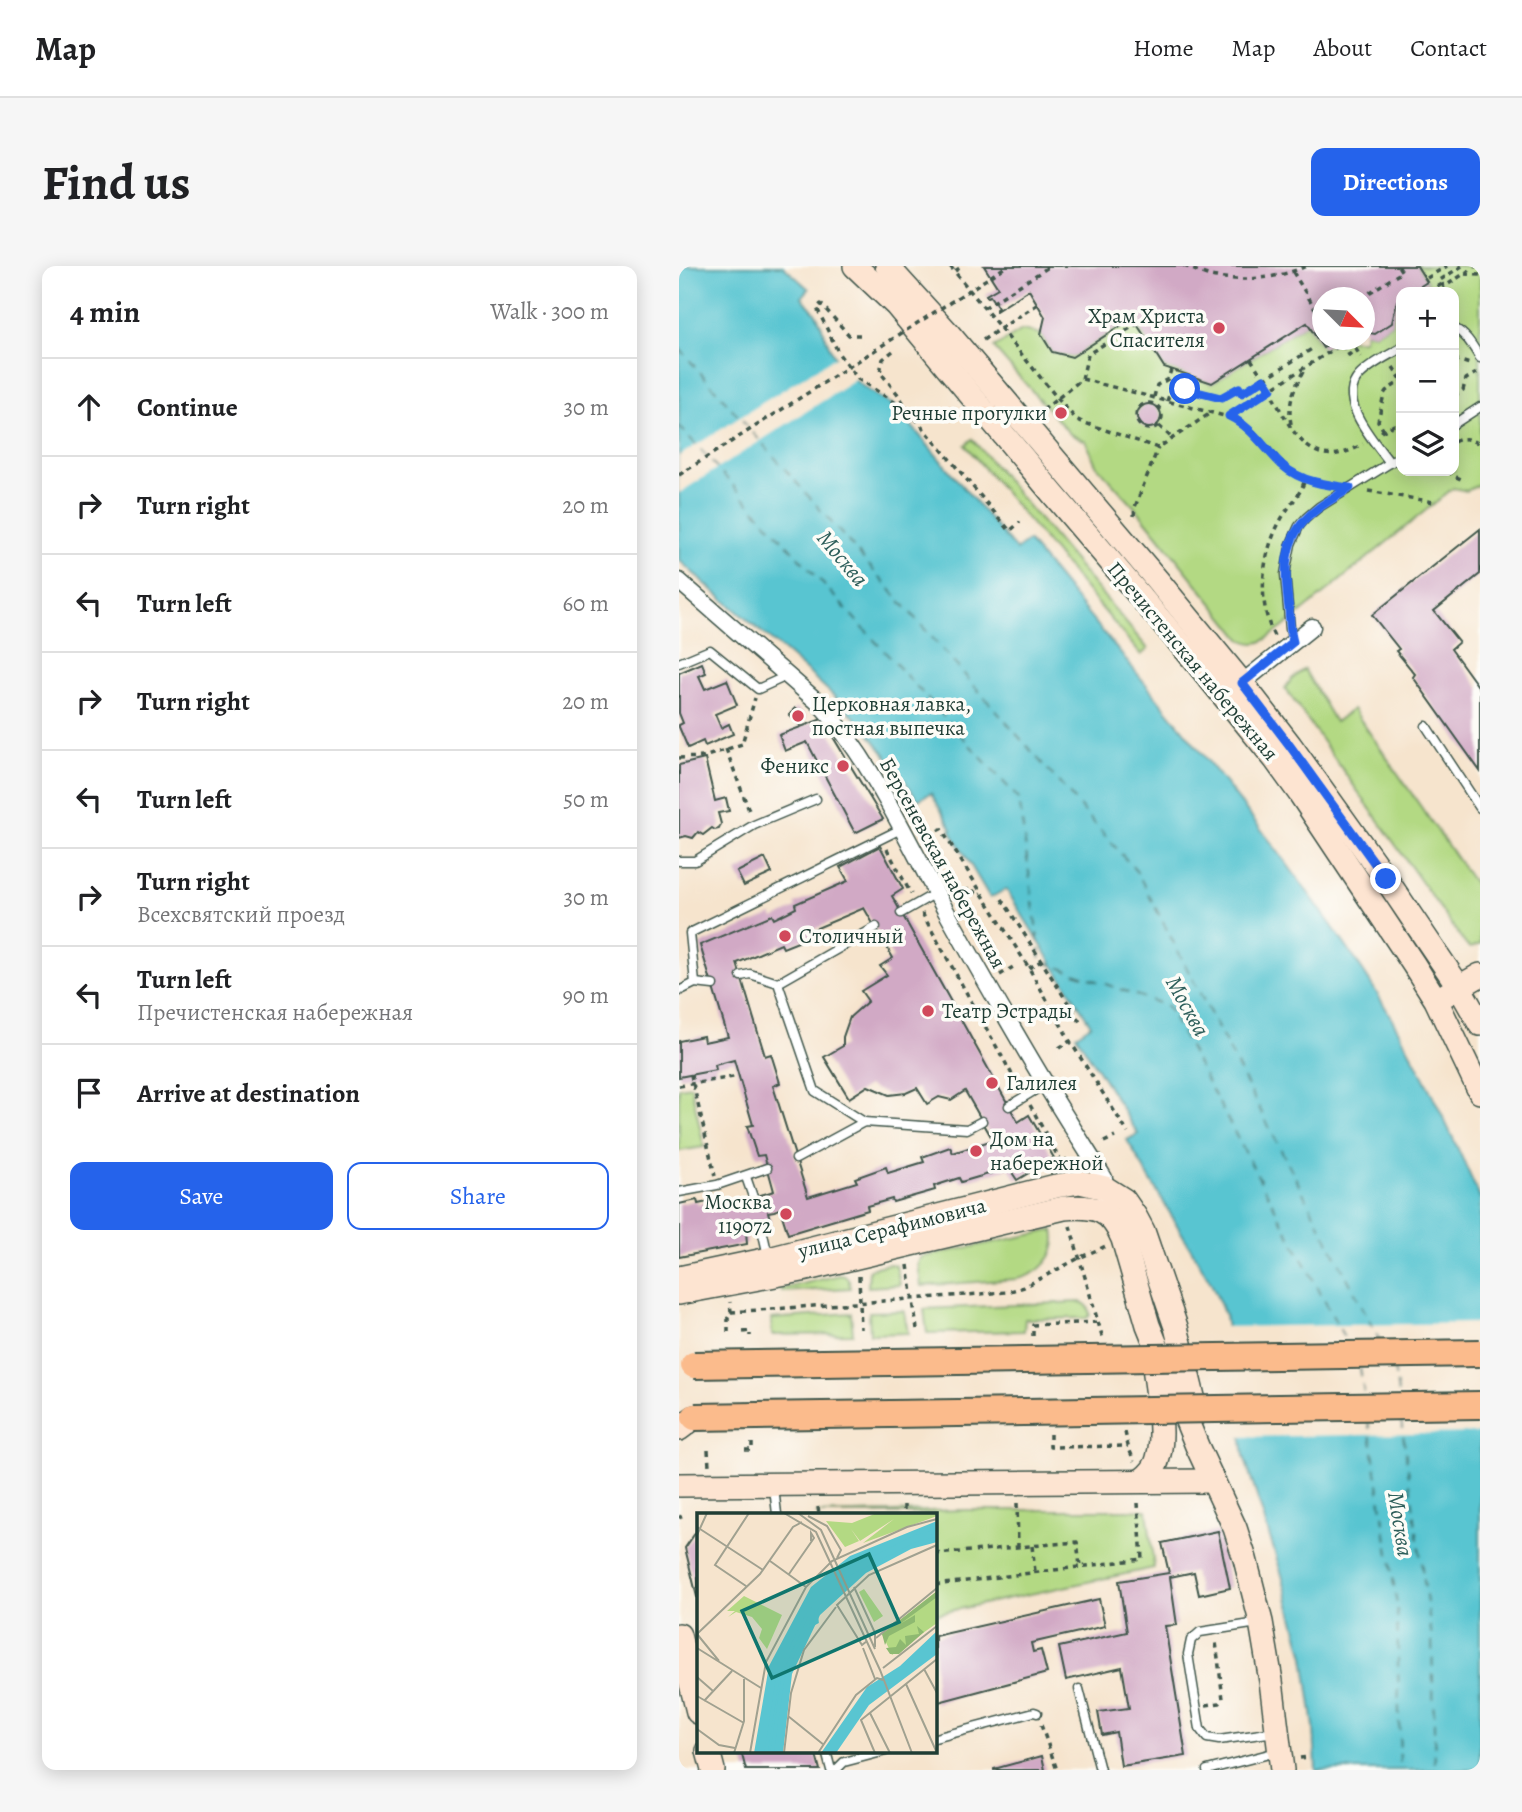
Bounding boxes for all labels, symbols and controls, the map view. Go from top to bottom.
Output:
text: Map [35,26,96,71]
text: Home [1133,32,1194,64]
text: Map [1232,32,1276,64]
text: About [1314,32,1372,64]
text: Contact [1410,32,1487,64]
button: Directions [1311,148,1480,216]
text: Find us [42,149,190,216]
north arrow [1312,287,1375,350]
map controls [1396,287,1459,476]
button: + [1396,287,1459,350]
text: 4 min [70,292,140,332]
text: Walk · 300 m [490,296,609,327]
place label: Храм Христа Спасителя [1088,302,1205,354]
marker: Храм Христа Спасителя [1211,320,1227,336]
button: − [1396,350,1459,413]
route start [1169,373,1200,404]
icon: ahead [70,388,108,426]
text: Continue [137,390,238,425]
text: 30 m [563,392,609,423]
place label: Речные прогулки [891,399,1047,427]
marker: Речные прогулки [1053,405,1069,421]
button: layers [1396,413,1459,476]
icon: right [70,486,108,524]
text: Turn right [137,488,250,523]
text: 20 m [562,490,609,521]
water label: Москва [810,523,876,594]
street label: Пречистенская набережная [1101,555,1285,767]
icon: left [70,584,108,622]
text: Turn left [137,586,232,621]
text: 60 m [562,588,609,619]
icon: right [70,682,108,720]
text: Turn right [137,684,250,719]
text: 20 m [562,686,609,717]
place label: Церковная лавка, постная выпечка [812,690,971,742]
marker: Церковная лавка, постная выпечка [790,708,806,724]
place label: Феникс [761,752,829,780]
street label: Берсеневская набережная [873,752,1013,974]
marker: Феникс [835,758,851,774]
icon: left [70,780,108,818]
text: Turn left [137,782,232,817]
text: 50 m [563,784,609,815]
route end [1370,863,1401,894]
text: Turn right [137,864,250,899]
icon: right [70,878,108,916]
text: 30 m [563,882,609,913]
text: Всехсвятский проезд [137,899,345,930]
place label: Столичный [799,922,903,950]
marker: Столичный [777,928,793,944]
text: Turn left [137,962,232,997]
water label: Москва [1158,970,1217,1043]
icon: left [70,976,108,1014]
text: 90 m [563,980,609,1011]
text: Пречистенская набережная [137,997,413,1028]
place label: Театр Эстрады [942,997,1072,1025]
marker: Театр Эстрады [920,1003,936,1019]
place label: Галилея [1006,1069,1077,1097]
icon: arrive [70,1074,108,1112]
marker: Галилея [984,1075,1000,1091]
text: Arrive at destination [137,1076,360,1111]
place label: Дом на набережной [990,1125,1104,1177]
marker: Дом на набережной [968,1143,984,1159]
button: Save [70,1162,333,1230]
button: Share [347,1162,609,1230]
place label: Москва 119072 [704,1188,772,1240]
street label: улица Серафимовича [794,1191,989,1265]
marker: Москва 119072 [778,1206,794,1222]
water label: Москва [1380,1489,1421,1559]
inset map [697,1513,936,1752]

